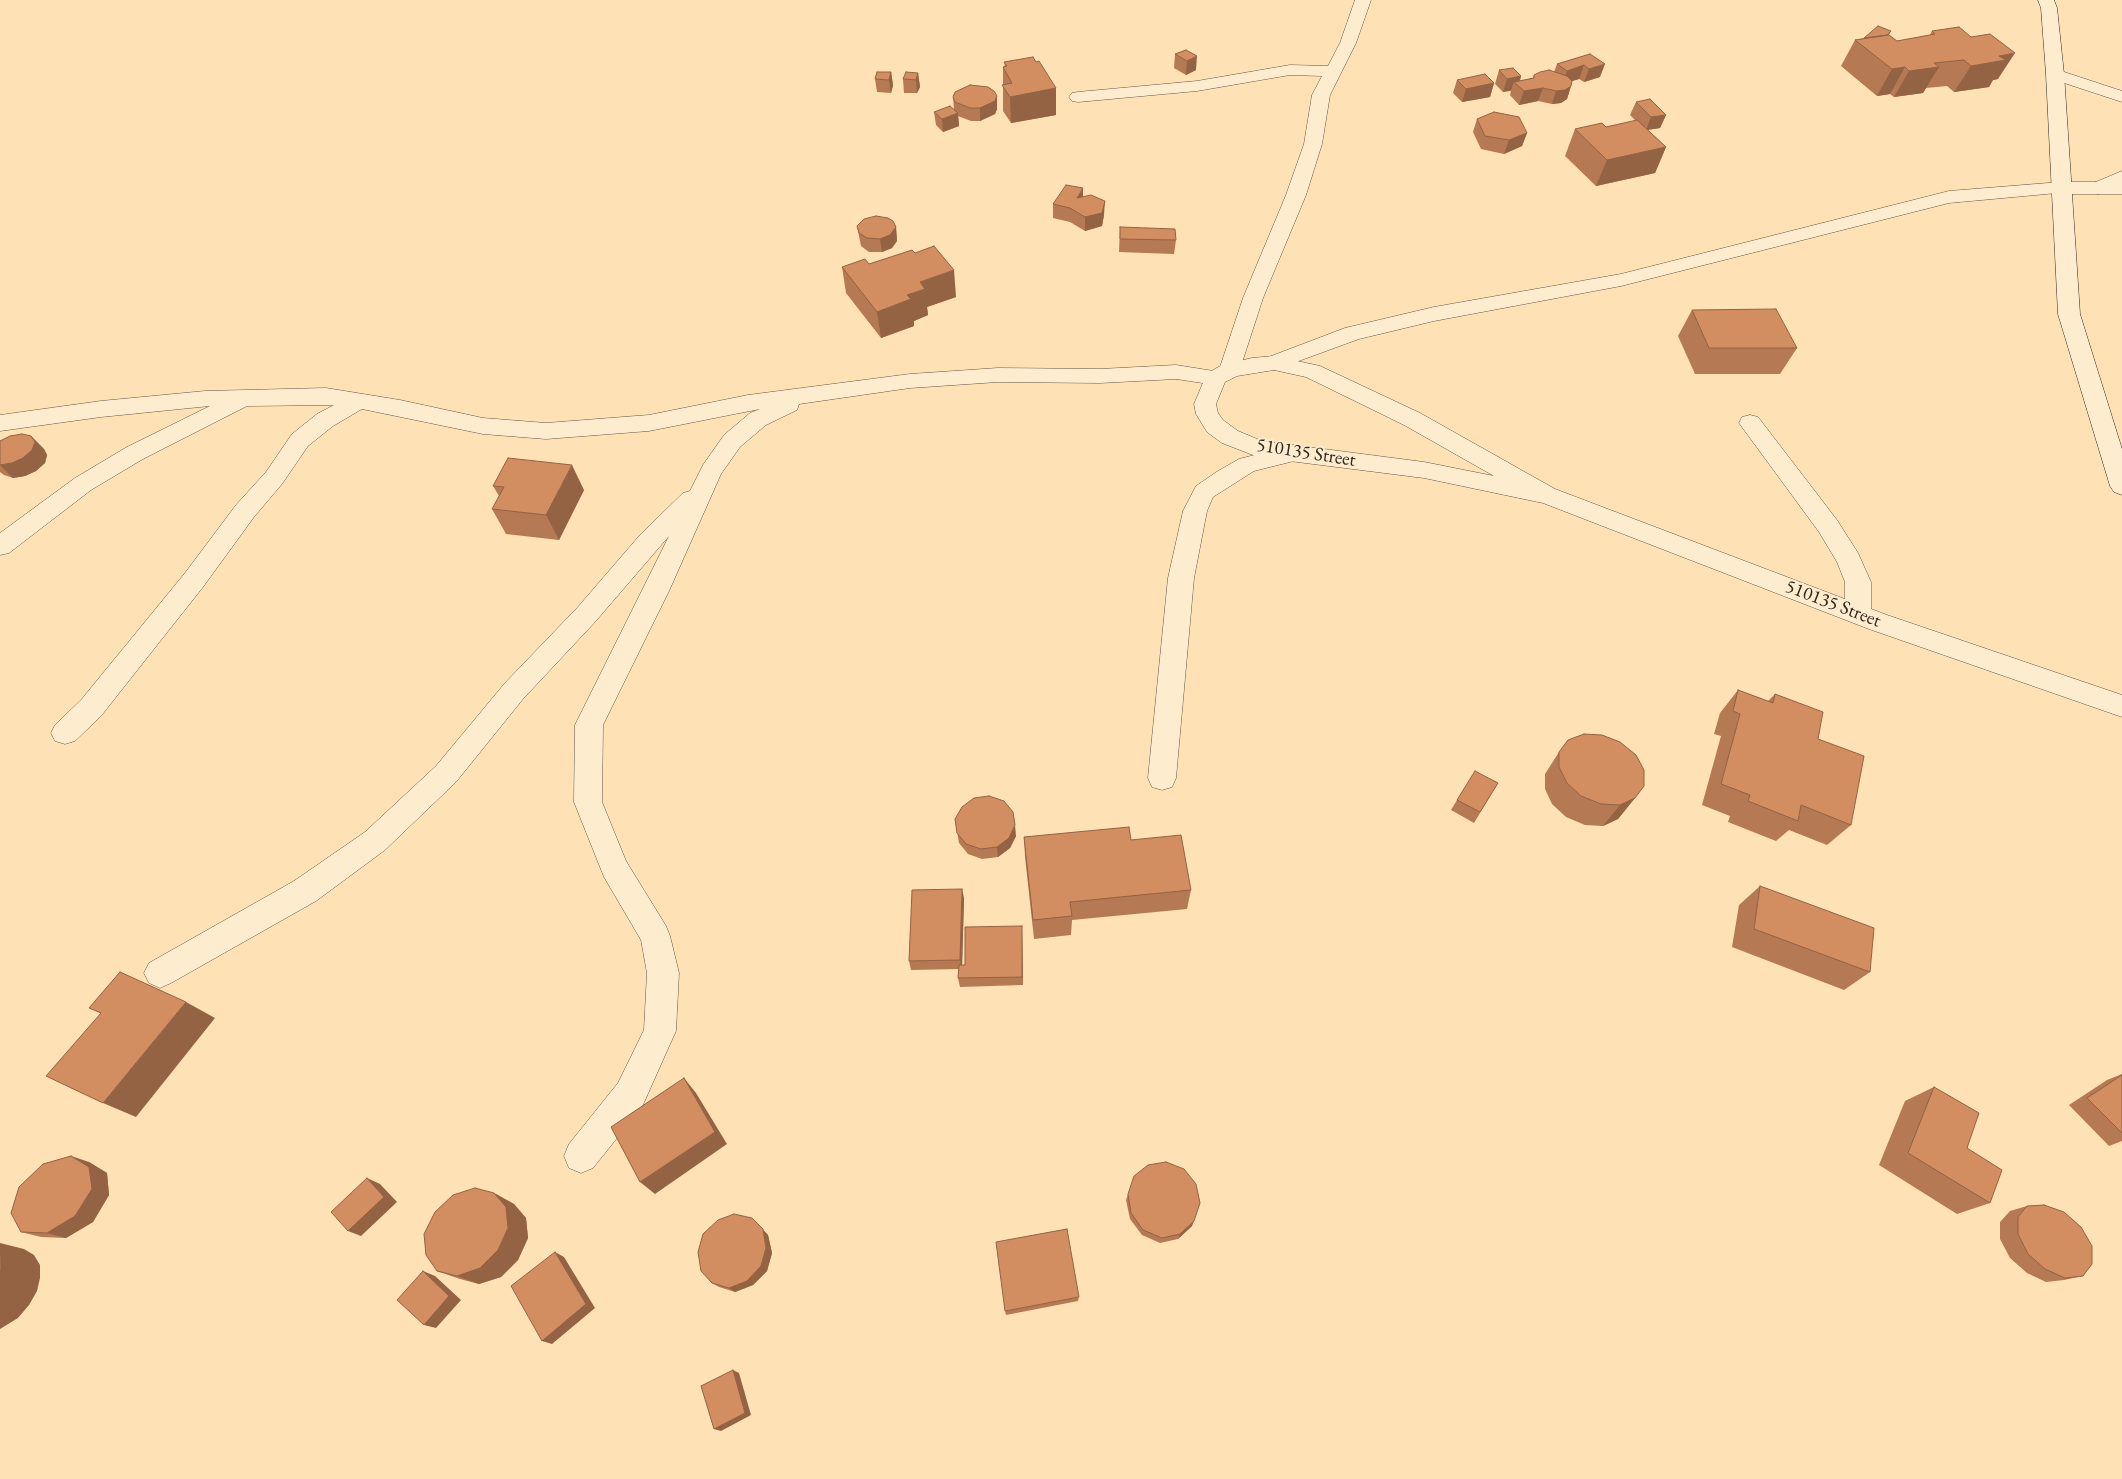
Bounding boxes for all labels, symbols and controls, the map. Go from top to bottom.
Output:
street label: 510135 Street [1255,434,1357,472]
street label: 510135 Street [1782,575,1884,633]

